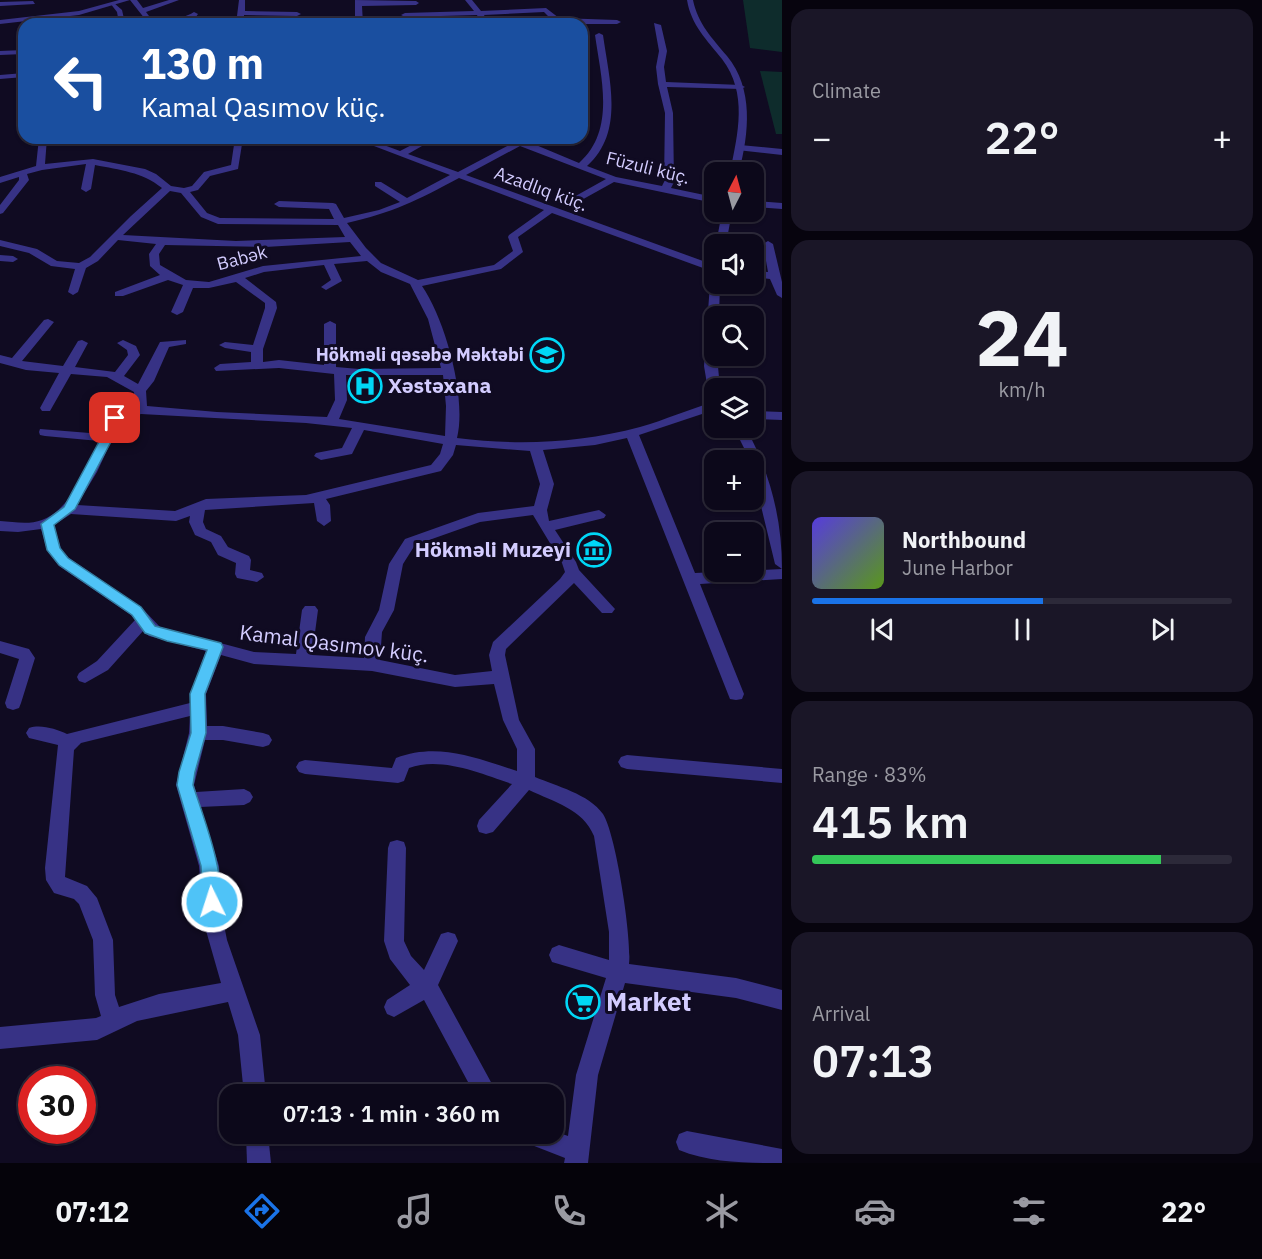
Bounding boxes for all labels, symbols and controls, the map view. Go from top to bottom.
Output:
text: 130 m [141,36,264,91]
icon: left [42,42,120,120]
text: Climate [812,77,881,104]
text: Kamal Qasımov küç. [141,89,386,124]
text: 22° [984,108,1060,166]
text: − [812,116,832,159]
text: + [1212,116,1232,159]
street label: Füzuli küç. [604,146,692,189]
street label: Azadlıq küç. [491,161,591,216]
north arrow [704,162,764,222]
map controls [704,162,764,582]
button: sound [704,234,764,294]
street label: Babək [214,240,270,275]
text: 24 [975,286,1069,387]
button: search [704,306,764,366]
school or university icon: Hökməli qəsəbə Məktəbi [529,337,565,373]
place label: Hökməli qəsəbə Məktəbi [316,343,524,366]
hospital icon: Xəstəxana [347,368,383,404]
place label: Xəstəxana [388,371,492,399]
text: km/h [998,376,1046,403]
button: layers [704,378,764,438]
pin [89,392,140,443]
icon: arrive [98,401,131,434]
button: + [704,450,764,510]
button: − [704,522,764,582]
text: Northbound [902,525,1026,554]
museum icon: Hökməli Muzeyi [576,532,612,568]
place label: Hökməli Muzeyi [415,535,571,563]
text: June Harbor [902,554,1013,581]
icon: previous [866,613,899,646]
icon: pause [1006,613,1039,646]
icon: next [1146,613,1179,646]
street label: Kamal Qasımov küç. [238,618,430,668]
text: Range · 83% [812,761,927,788]
text: 415 km [812,792,969,850]
position arrow [180,870,244,934]
supermarket icon: Market [565,984,601,1020]
place label: Market [606,984,692,1018]
text: Arrival [812,1000,870,1027]
text: 07:13 [812,1031,934,1089]
speed limit sign: 30 [18,1066,96,1144]
text: 07:13 · 1 min · 360 m [283,1099,500,1128]
icon: directions [241,1190,283,1232]
icon: music [394,1190,436,1232]
icon: phone [548,1190,590,1232]
icon: climate [701,1190,743,1232]
icon: car [854,1190,896,1232]
icon: filters [1008,1190,1050,1232]
text: 07:12 [56,1194,129,1229]
text: 22° [1161,1194,1206,1229]

